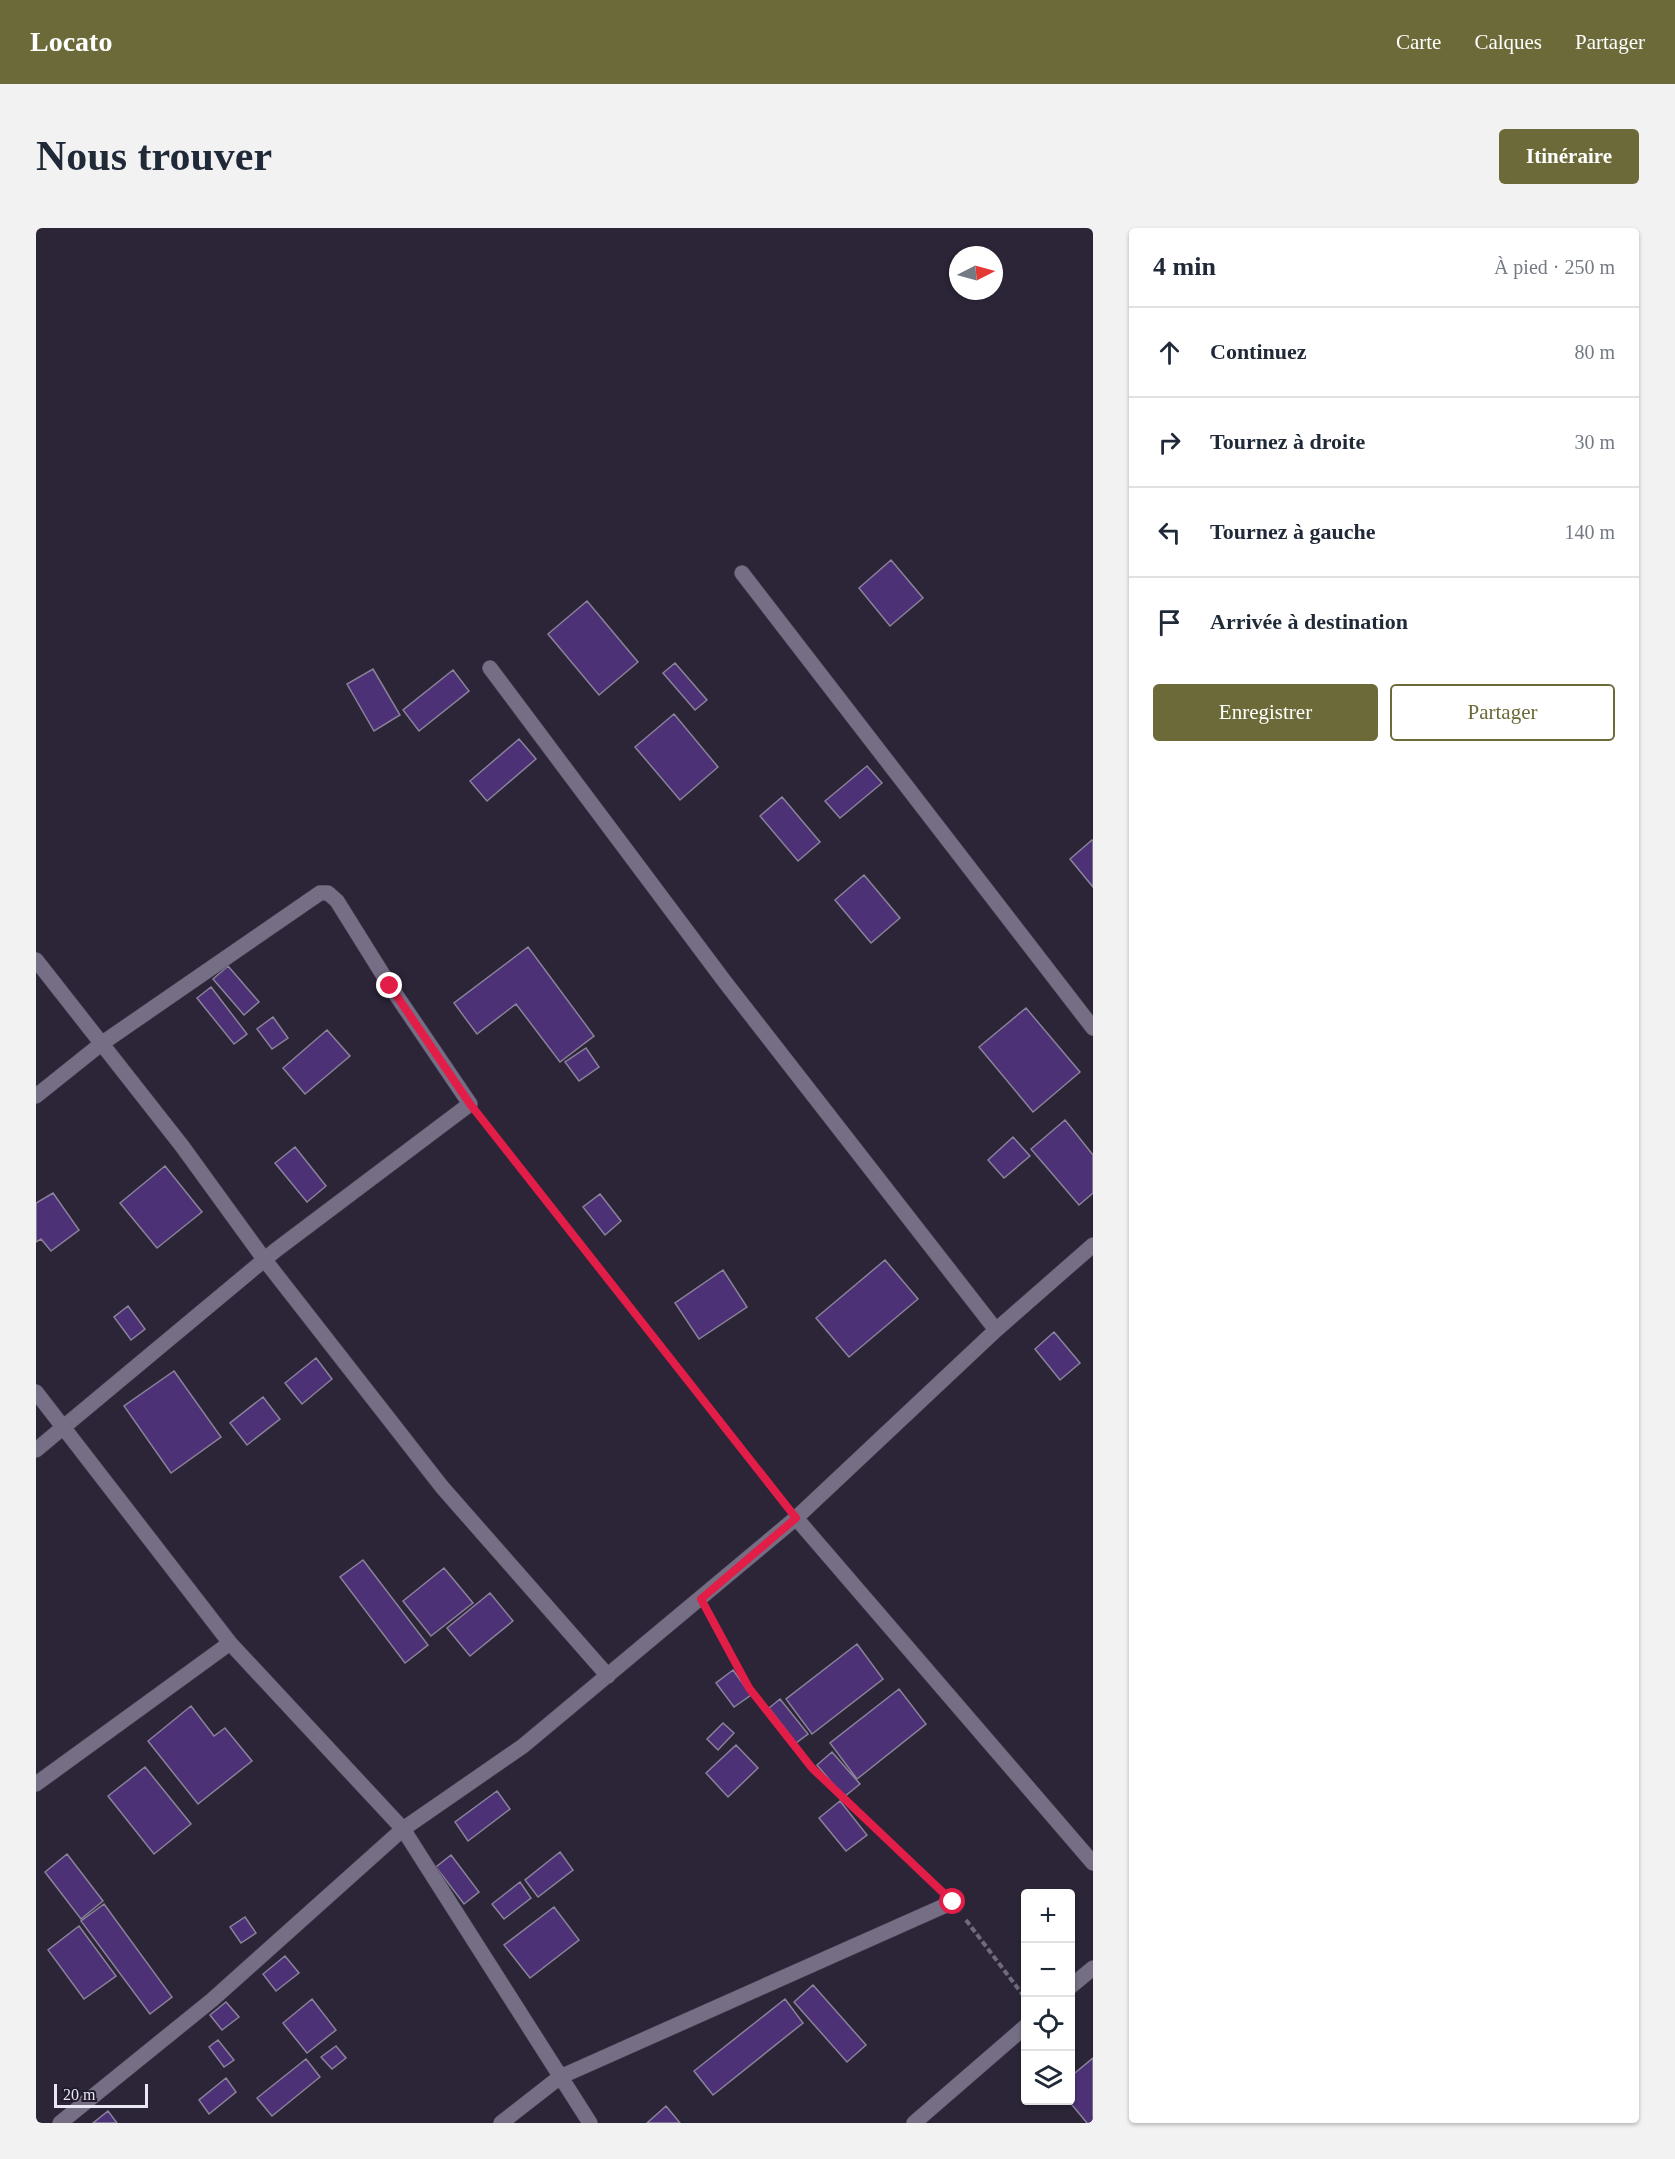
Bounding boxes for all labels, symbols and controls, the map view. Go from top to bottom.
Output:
text: Locato [30,26,112,57]
text: Carte [1396,30,1441,54]
text: Calques [1474,30,1542,54]
text: Partager [1575,30,1645,54]
button: Itinéraire [1499,129,1639,184]
text: Nous trouver [36,133,272,179]
north arrow [949,246,1003,300]
text: 4 min [1153,252,1216,281]
text: À pied · 250 m [1494,256,1615,278]
icon: ahead [1153,336,1186,369]
text: Continuez [1210,339,1307,364]
text: 80 m [1574,341,1615,363]
icon: right [1153,426,1186,459]
text: Tournez à droite [1210,429,1365,454]
text: 30 m [1574,431,1615,453]
icon: left [1153,516,1186,549]
text: Tournez à gauche [1210,519,1375,544]
text: 140 m [1564,521,1615,543]
icon: arrive [1153,606,1186,639]
text: Arrivée à destination [1210,609,1408,634]
button: Enregistrer [1153,684,1378,741]
button: Partager [1390,684,1615,741]
route end [376,972,402,998]
route start [939,1888,965,1914]
map controls [1021,1889,1075,2105]
button: + [1021,1889,1075,1943]
button: − [1021,1943,1075,1997]
button: locate [1021,1997,1075,2051]
button: layers [1021,2051,1075,2105]
scale bar [54,2081,148,2108]
text: 20 m [63,2086,95,2103]

